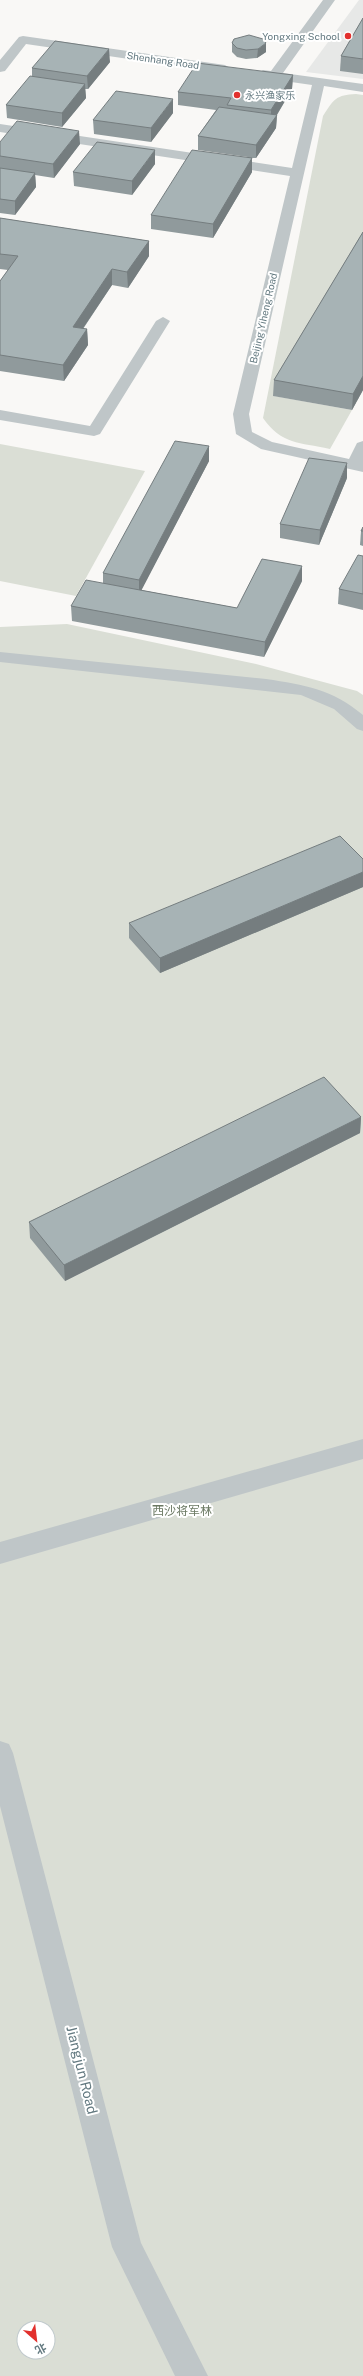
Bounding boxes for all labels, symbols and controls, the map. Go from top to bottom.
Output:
place label: Yongxing School [262,30,340,42]
marker: Yongxing School [343,31,353,41]
street label: Shenhang Road [126,49,200,71]
place label: 永兴渔家乐 [245,89,295,101]
marker: 永兴渔家乐 [232,90,242,100]
street label: Beijing Yiheng Road [247,272,279,364]
park label: 西沙将军林 [152,1504,212,1518]
street label: Jiangjun Road [63,2024,101,2116]
north arrow [16,2320,56,2360]
text: 北 [33,2341,48,2357]

